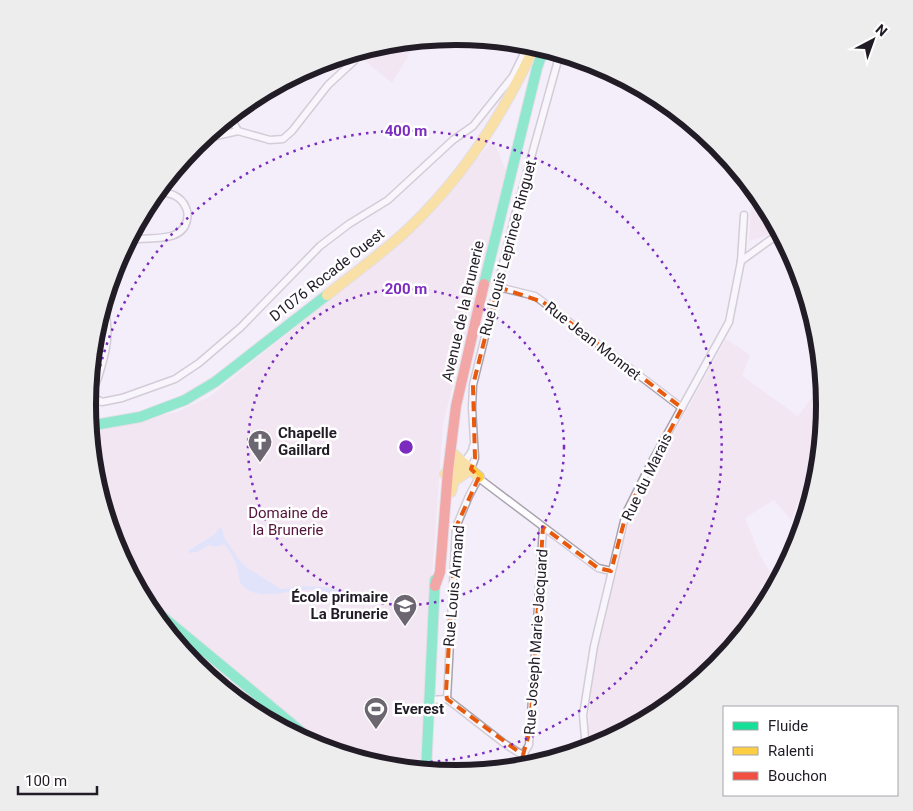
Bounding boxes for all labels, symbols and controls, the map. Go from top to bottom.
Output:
north arrow [848,15,898,65]
text: N [873,21,891,39]
text: 400 m [385,122,427,140]
street label: Rue Louis Leprince Ringuet [476,158,540,338]
street label: D1076 Rocade Ouest [266,225,388,325]
street label: Avenue de la Brunerie [438,239,488,383]
text: 200 m [385,280,427,298]
street label: Rue Jean Monnet [541,298,645,384]
place label: Chapelle Gaillard [278,424,337,459]
church icon: Chapelle Gaillard [247,429,273,463]
street label: Rue du Marais [618,430,676,524]
centre of rings [397,438,415,456]
park label: Domaine de la Brunerie [248,504,328,539]
street label: Rue Louis Armand [440,524,468,648]
street label: Rue Joseph Marie Jacquard [521,548,551,736]
place label: École primaire La Brunerie [291,588,388,623]
school or university icon: École primaire La Brunerie [392,593,418,627]
sports icon: Everest [363,696,389,730]
place label: Everest [394,700,444,718]
legend [723,706,898,796]
text: Fluide [768,717,808,735]
text: Ralenti [768,742,814,760]
scale bar [18,764,96,796]
text: Bouchon [768,767,827,785]
text: 100 m [25,772,67,790]

